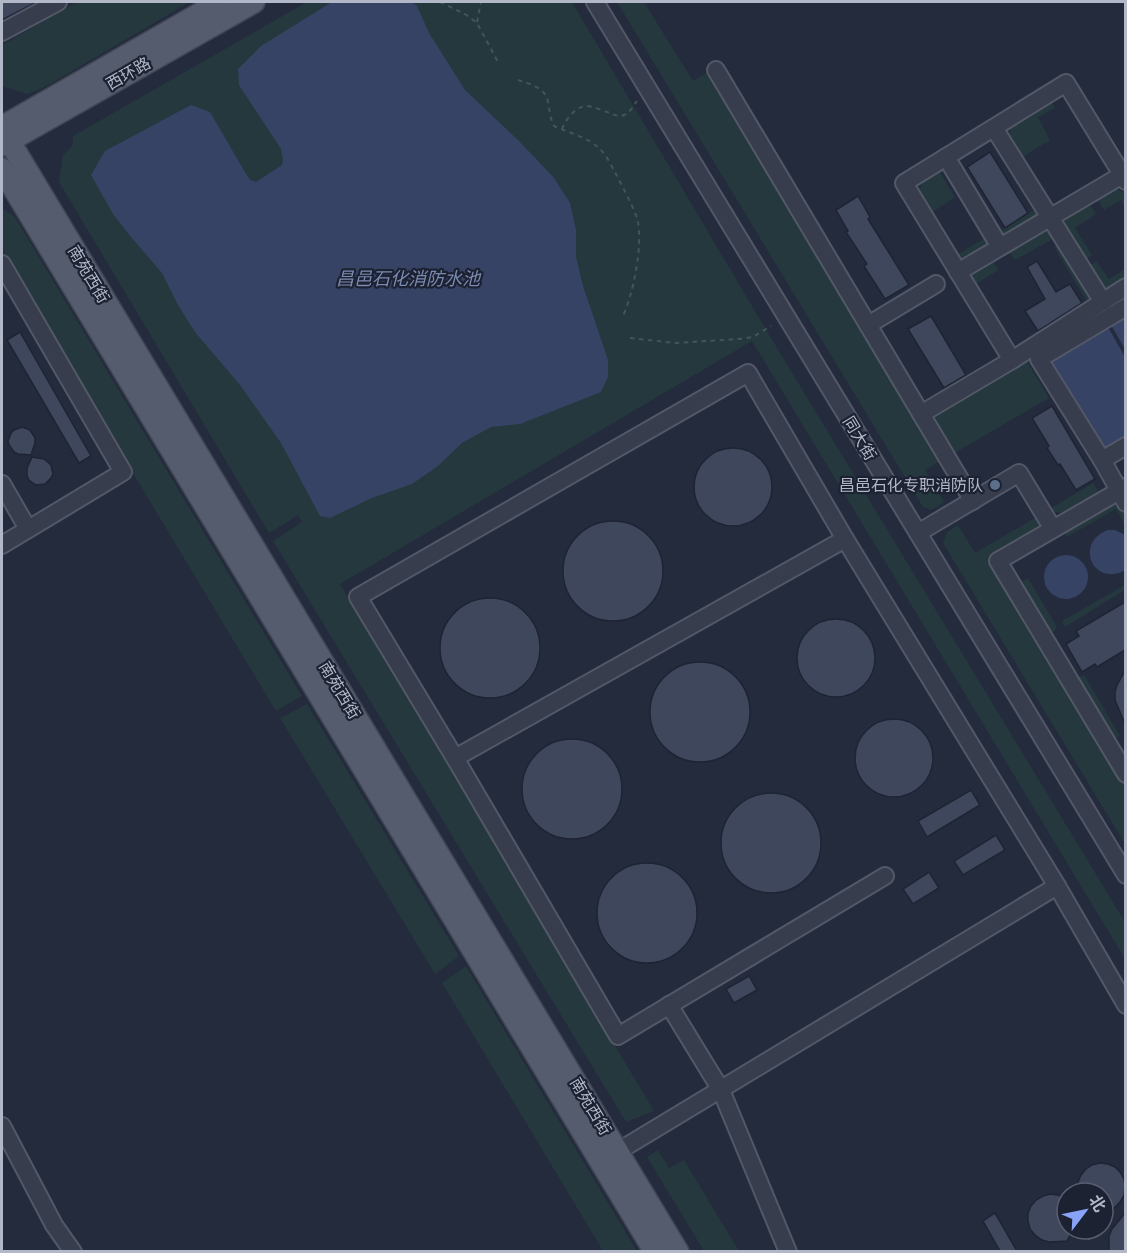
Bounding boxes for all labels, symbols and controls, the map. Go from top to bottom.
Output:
street label: 西环路 [102,51,154,95]
street label: 南苑西街 [63,241,115,307]
water label: 昌邑石化消防水池 [336,266,482,291]
street label: 同大街 [838,412,882,464]
place label: 昌邑石化专职消防队 [839,474,983,496]
marker: 昌邑石化专职消防队 [988,478,1002,492]
street label: 南苑西街 [314,657,366,723]
street label: 南苑西街 [565,1073,617,1139]
north arrow [1055,1181,1115,1241]
text: 北 [1084,1190,1111,1216]

